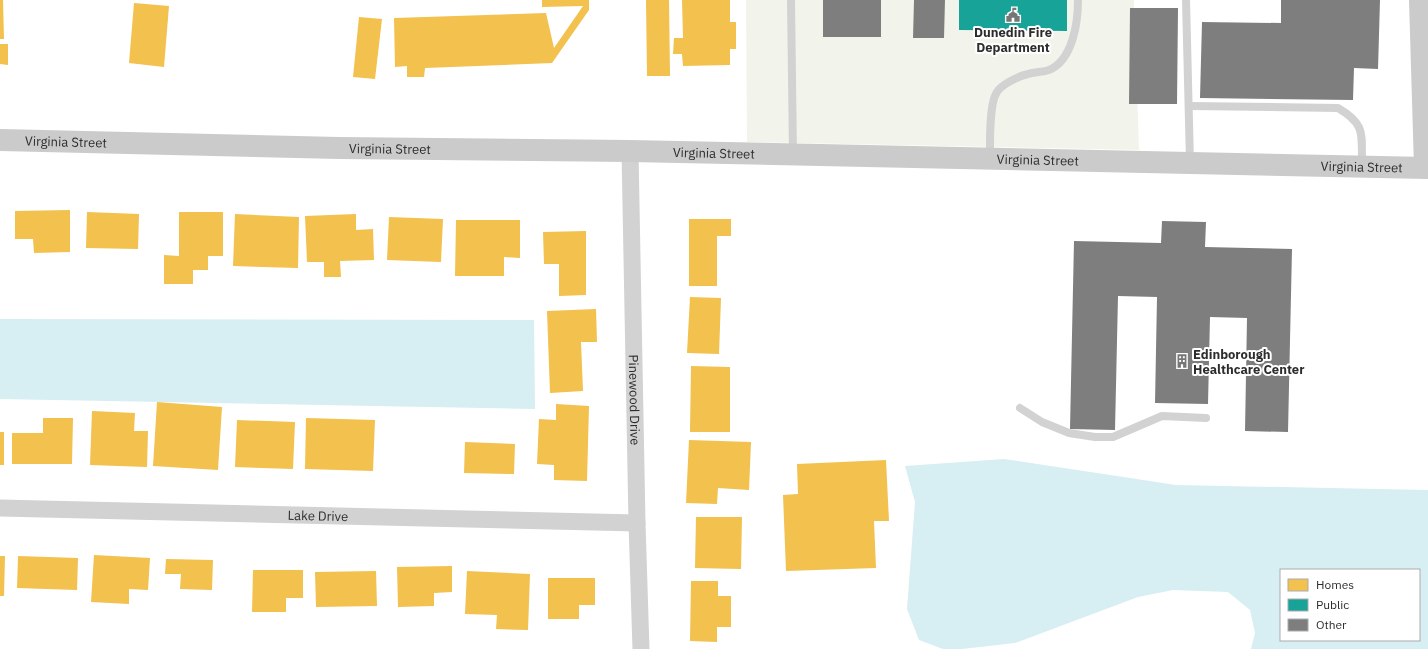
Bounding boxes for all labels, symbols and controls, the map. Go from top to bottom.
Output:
public building icon: Dunedin Fire Department [1005,7,1021,23]
place label: Dunedin Fire Department [974,24,1052,56]
street label: Virginia Street [25,132,107,151]
street label: Virginia Street [349,140,431,157]
street label: Virginia Street [673,143,755,162]
street label: Virginia Street [997,150,1079,169]
street label: Virginia Street [1320,157,1403,176]
place label: Edinborough Healthcare Center [1193,346,1304,378]
building icon: Edinborough Healthcare Center [1174,353,1190,369]
street label: Pinewood Drive [625,354,644,446]
street label: Lake Drive [287,506,348,525]
legend [1280,569,1420,641]
text: Homes [1316,577,1354,592]
text: Public [1316,597,1349,612]
text: Other [1316,617,1347,632]

